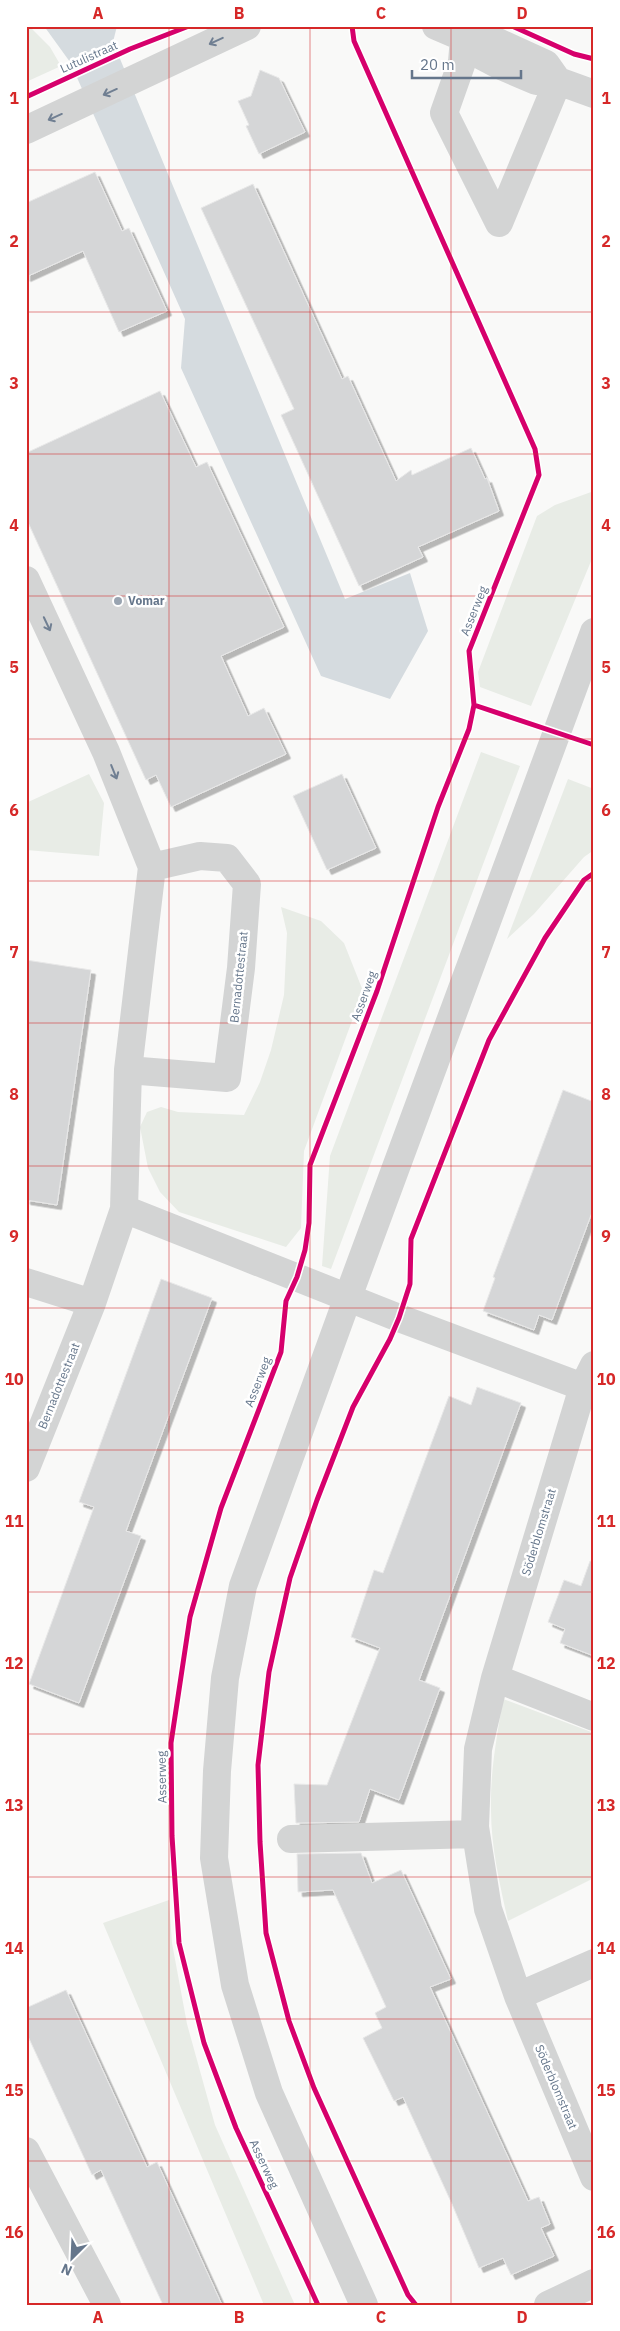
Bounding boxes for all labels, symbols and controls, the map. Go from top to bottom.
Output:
text: A [93,3,104,23]
text: B [234,3,245,23]
text: C [376,3,386,23]
text: D [516,3,528,23]
street label: Lutulistraat [58,37,120,76]
one-way arrow [209,37,224,46]
scale bar [412,48,521,80]
text: 20 m [420,55,455,74]
one-way arrow [103,87,118,97]
text: 1 [9,88,19,108]
text: 1 [601,88,611,108]
one-way arrow [48,113,63,123]
text: 2 [9,231,19,251]
text: 2 [601,231,611,251]
text: 3 [9,373,19,393]
text: 3 [601,373,611,393]
text: 4 [9,515,19,535]
text: 4 [601,515,611,535]
street label: Asserweg [457,583,491,638]
place label: Vomar [128,593,165,608]
marker: Vomar [112,595,124,607]
one-way arrow [42,616,52,631]
text: 5 [9,657,19,677]
text: 5 [601,657,611,677]
one-way arrow [110,764,119,779]
text: 6 [9,800,19,820]
text: 6 [601,800,611,820]
street label: Bernadottestraat [226,930,251,1023]
text: 7 [9,942,19,962]
text: 7 [601,942,611,962]
street label: Asserweg [348,968,380,1023]
text: 8 [9,1084,19,1104]
text: 8 [601,1084,611,1104]
text: 9 [9,1226,19,1246]
text: 9 [601,1226,611,1246]
street label: Bernadottestraat [34,1340,83,1431]
street label: Asserweg [241,1354,274,1409]
text: 10 [4,1369,24,1389]
text: 10 [596,1369,616,1389]
street label: Söderblomstraat [518,1486,559,1577]
text: 11 [4,1511,24,1531]
text: 11 [596,1511,616,1531]
text: 12 [4,1653,24,1673]
text: 12 [596,1653,616,1673]
street label: Asserweg [154,1750,169,1803]
text: 13 [4,1795,24,1815]
text: 13 [596,1795,616,1815]
text: 14 [4,1938,24,1958]
text: 14 [596,1938,616,1958]
street label: Söderblomstraat [532,2042,581,2131]
text: 15 [4,2080,24,2100]
text: 15 [596,2080,616,2100]
street label: Asserweg [247,2137,283,2191]
text: 16 [4,2222,24,2242]
text: 16 [596,2222,616,2242]
north arrow [48,2234,98,2284]
text: N [58,2260,75,2280]
text: A [93,2307,104,2327]
text: B [234,2307,245,2327]
text: C [376,2307,386,2327]
text: D [516,2307,528,2327]

